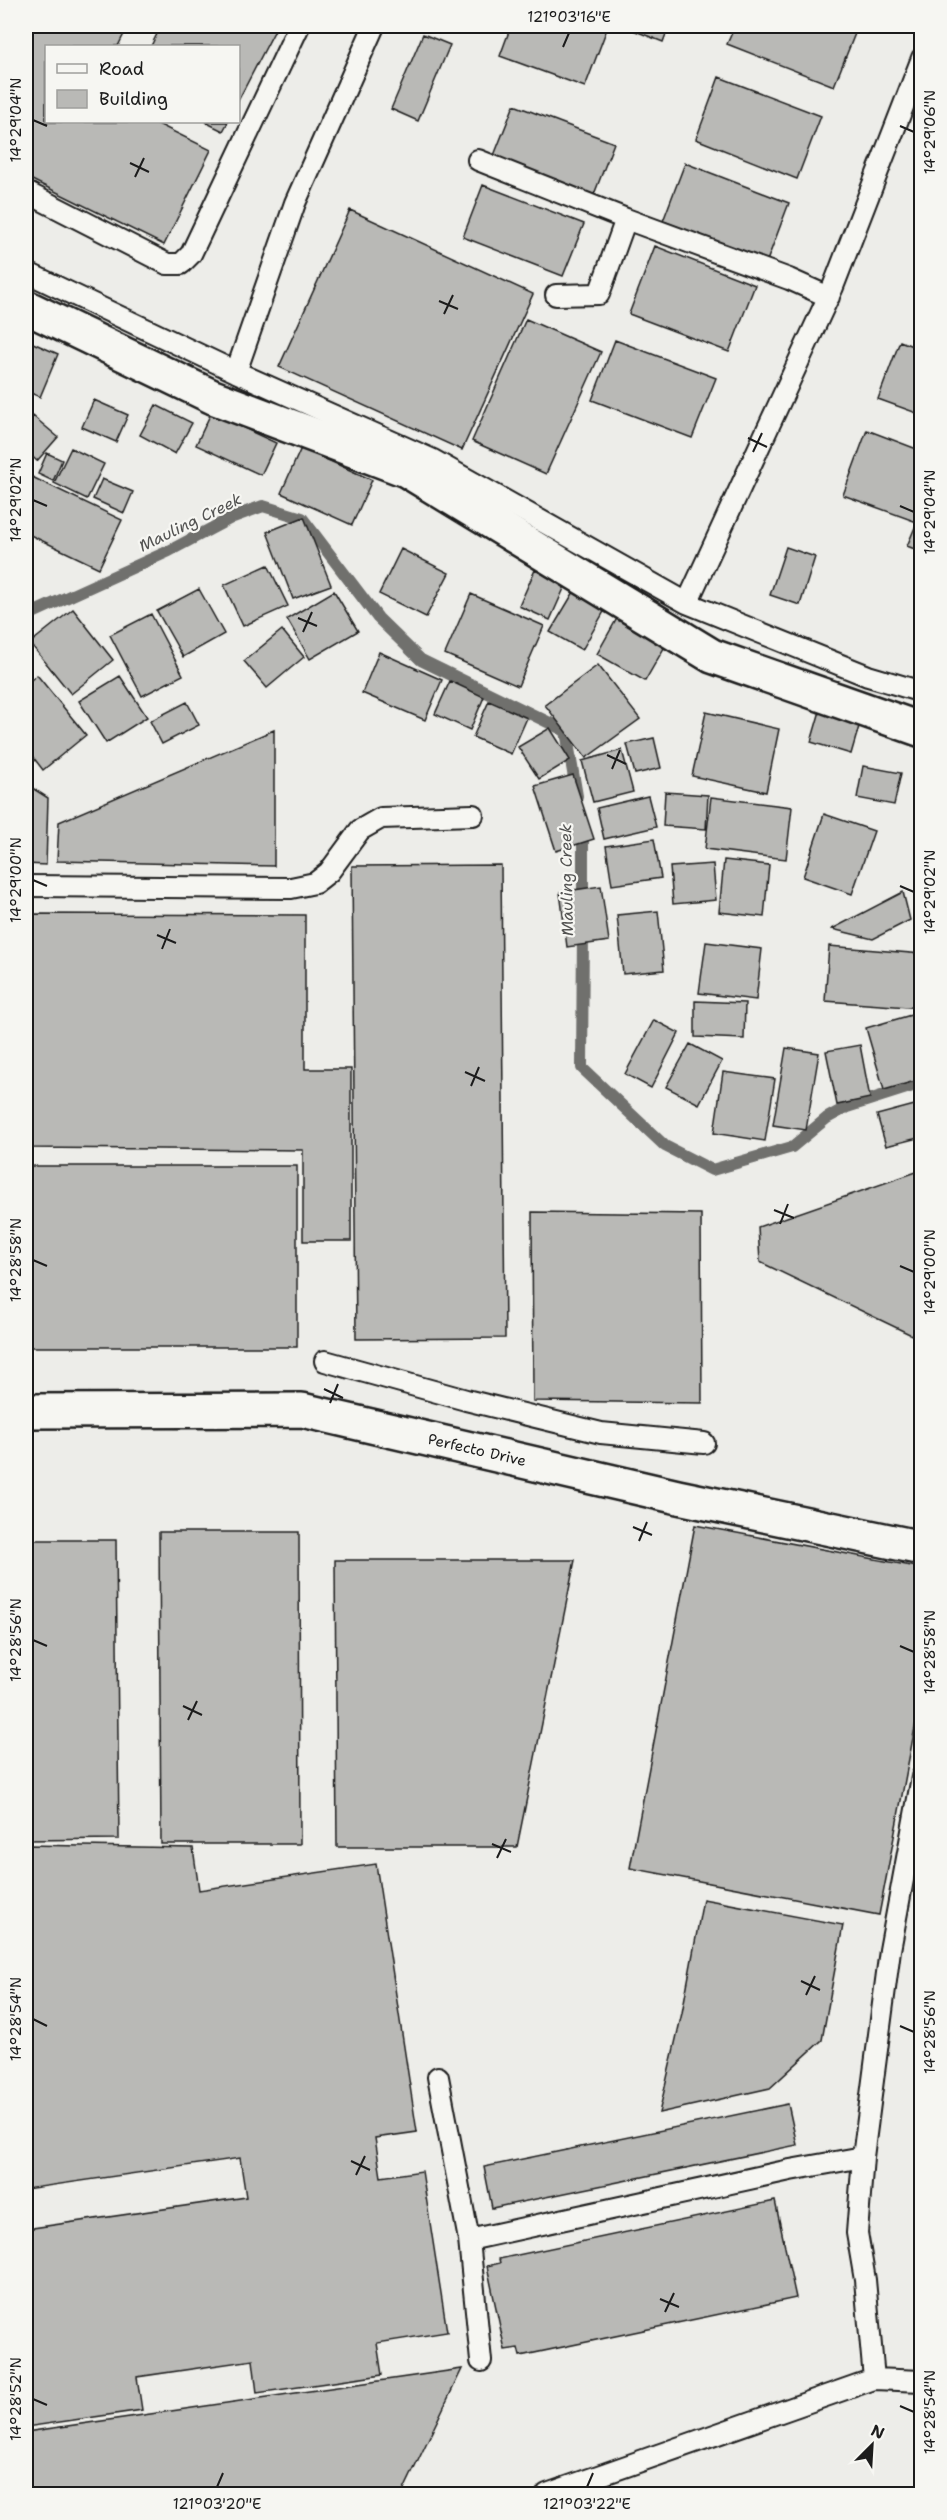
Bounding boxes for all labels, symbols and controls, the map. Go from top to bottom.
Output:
text: 121°03'16"E [527,7,611,27]
legend [45,45,240,123]
text: Road [99,57,144,81]
text: 14°29'04"N [6,77,26,163]
text: Building [99,87,168,111]
text: 14°29'06"N [920,90,940,174]
text: 14°29'02"N [6,458,26,542]
text: 14°29'04"N [920,469,940,555]
water label: Mauling Creek [135,488,245,557]
water label: Mauling Creek [555,824,578,936]
text: 14°29'00"N [6,837,26,923]
text: 14°29'02"N [920,850,940,934]
text: 14°28'58"N [6,1218,26,1302]
text: 14°29'00"N [920,1229,940,1315]
street label: Perfecto Drive [426,1429,528,1471]
text: 14°28'56"N [6,1598,26,1682]
text: 14°28'58"N [920,1610,940,1694]
text: 14°28'54"N [6,1977,26,2061]
text: 14°28'56"N [920,1990,940,2074]
text: 14°28'52"N [6,2357,26,2441]
text: 14°28'54"N [920,2370,940,2454]
north arrow [842,2415,902,2475]
text: N [868,2420,888,2444]
text: 121°03'20"E [173,2494,261,2514]
text: 121°03'22"E [543,2494,631,2514]

